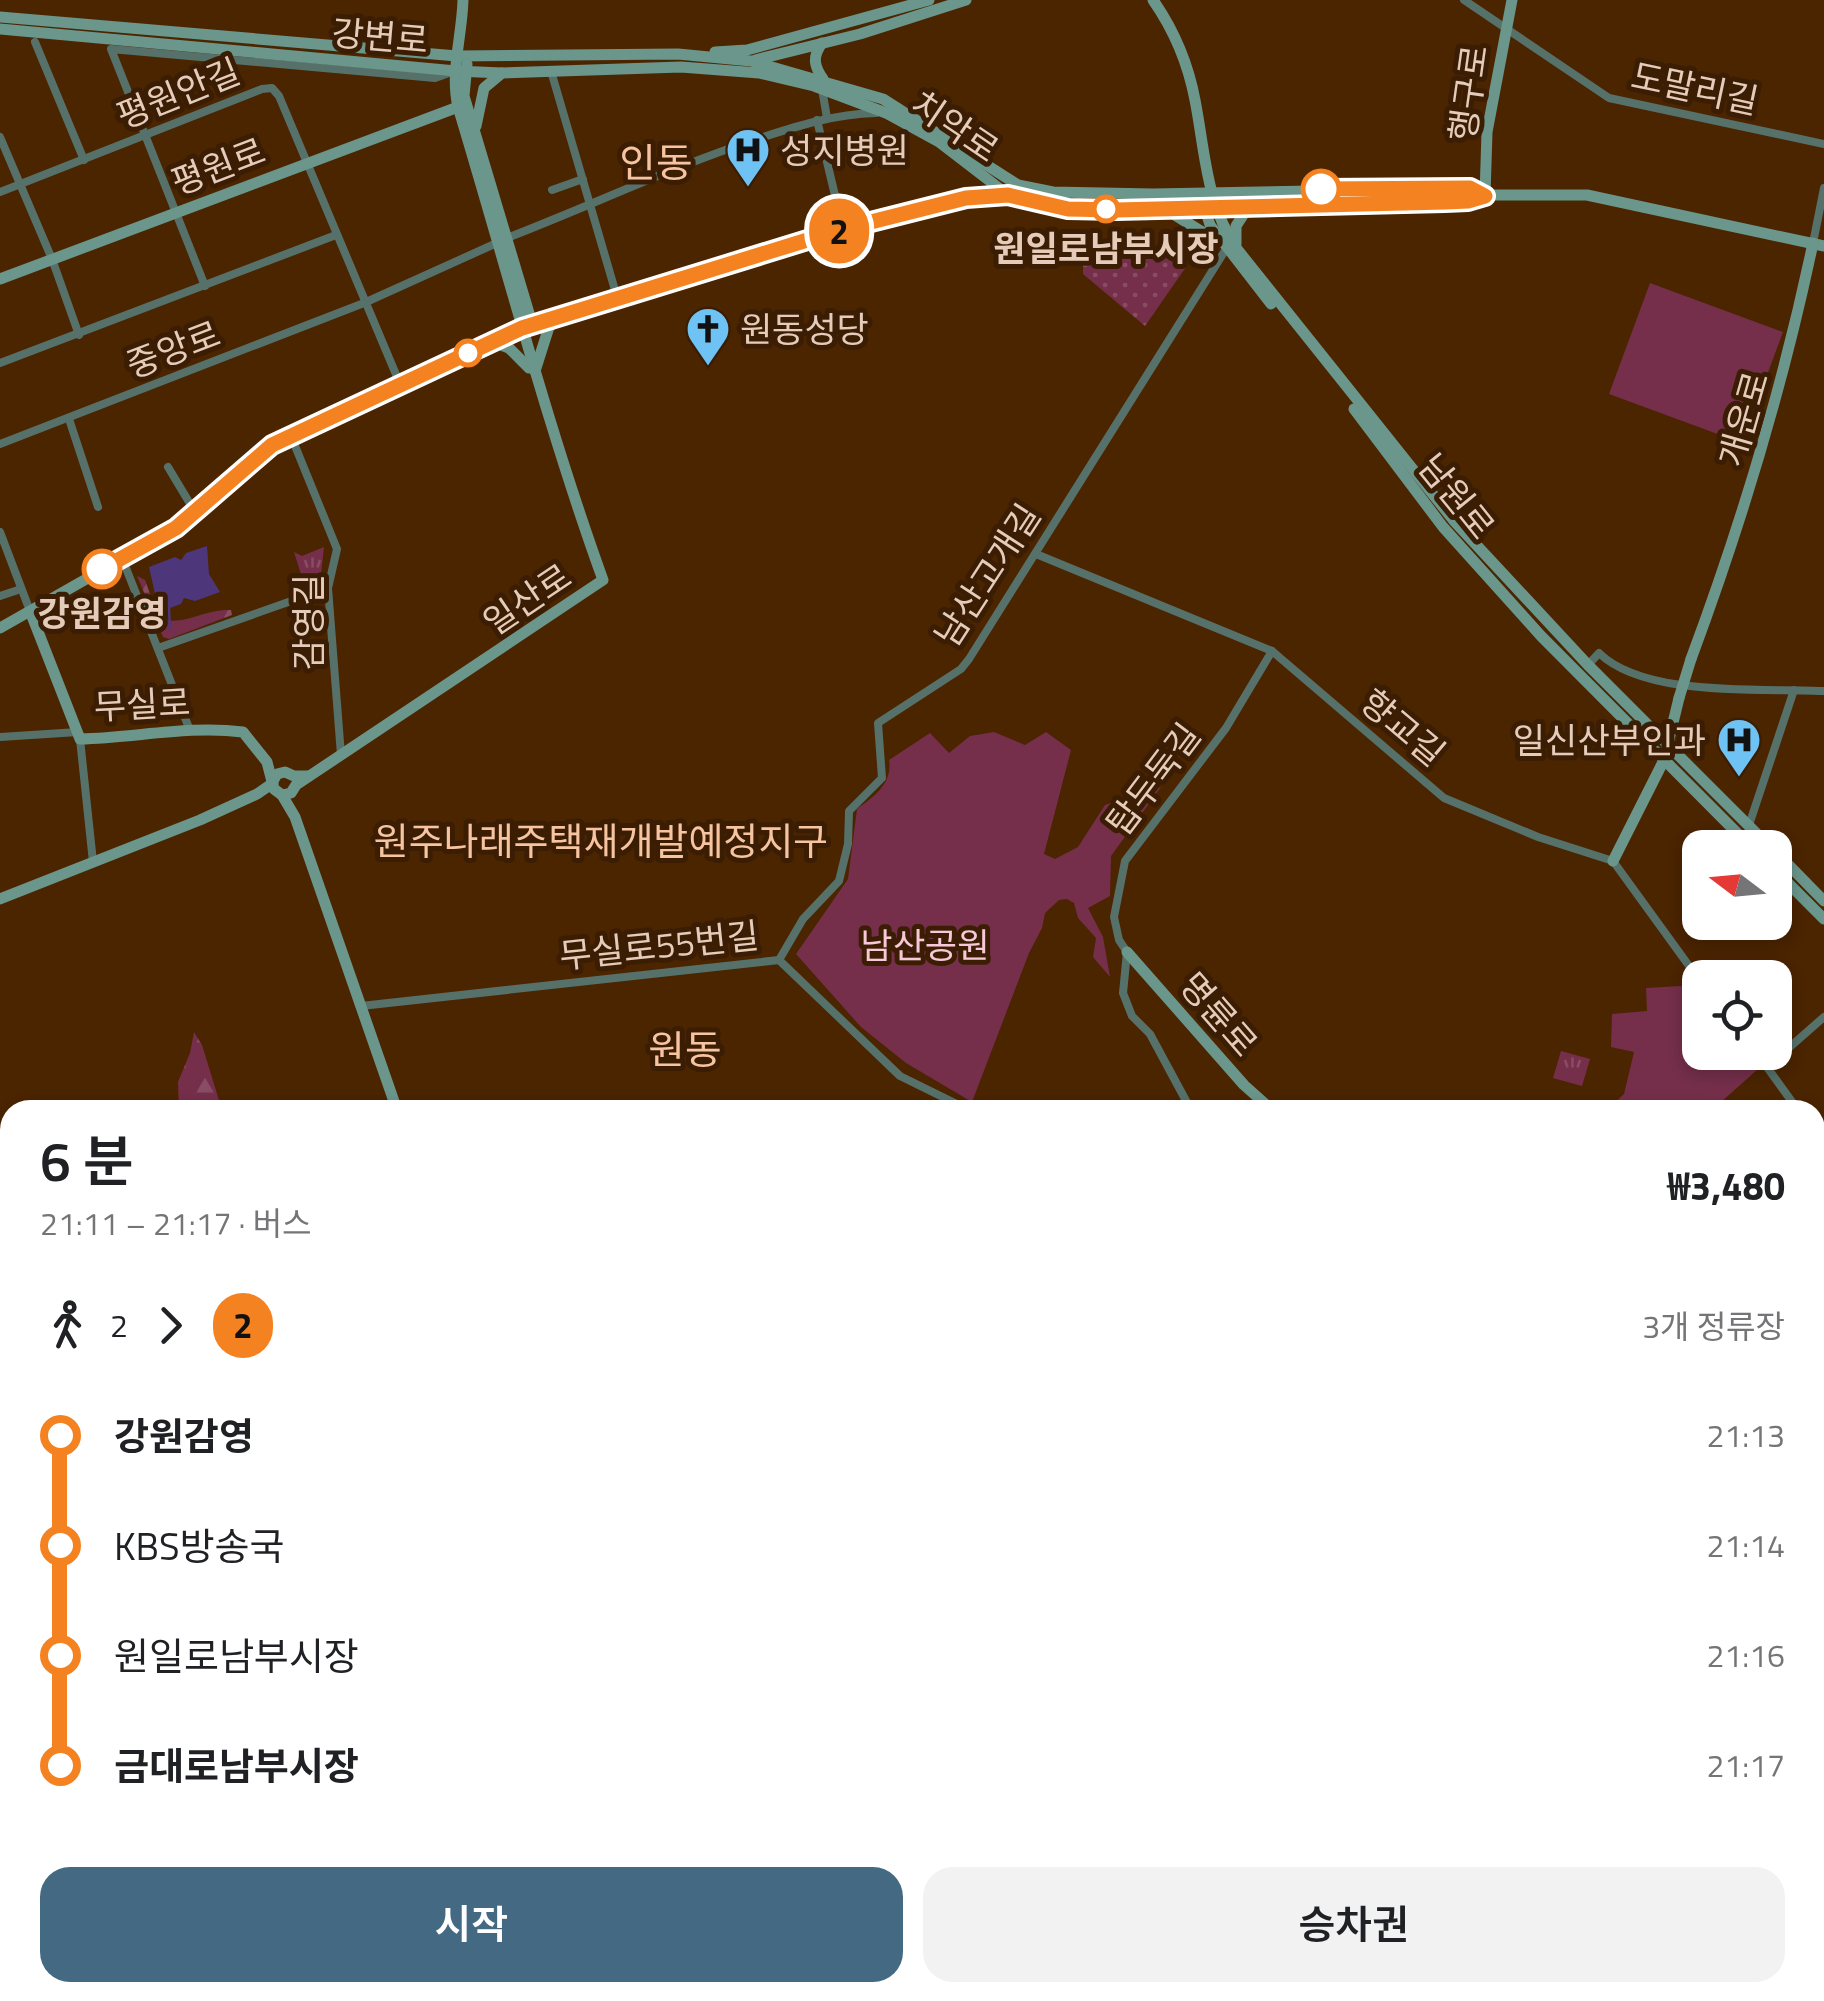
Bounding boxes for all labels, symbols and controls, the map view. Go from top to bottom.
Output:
street label: 강변로 [330,5,430,67]
street label: 행구로 [1435,41,1501,145]
street label: 평원안길 [108,44,248,142]
street label: 도말리길 [1626,48,1764,128]
street label: 치악로 [900,77,1010,175]
street label: 평원로 [163,123,273,209]
place label: 성지병원 [780,123,909,177]
hospital icon: 성지병원 [725,127,771,188]
district label: 인동 [619,132,693,193]
unlabelled marker [1302,170,1340,208]
marker: 원일로남부시장 [1093,196,1119,222]
line badge: 2 [806,198,872,264]
text: 2 [829,204,849,258]
place label: 원일로남부시장 [993,221,1219,275]
place label: 원동성당 [740,302,869,356]
street label: 중앙로 [118,306,228,392]
church icon: 원동성당 [685,306,731,367]
unlabelled marker [455,340,481,366]
street label: 개운로 [1704,365,1782,473]
street label: 남원로 [1406,441,1508,551]
street label: 남산고개길 [921,493,1053,657]
marker: 강원감영 [83,550,121,588]
street label: 일산로 [472,550,582,648]
street label: 감영길 [281,574,335,670]
place label: 강원감영 [38,586,166,640]
street label: 무실로 [92,675,192,733]
street label: 향교길 [1349,675,1457,779]
street label: 탑두둑길 [1093,711,1213,847]
place label: 일신산부인과 [1513,713,1706,767]
hospital icon: 일신산부인과 [1716,717,1762,778]
district label: 원주나래주택재개발예정지구 [374,812,828,870]
north arrow [1682,830,1792,940]
map controls [1682,830,1792,1070]
street label: 무실로55번길 [557,908,761,982]
park label: 남산공원 [861,918,989,972]
street label: 명륜로 [1167,960,1271,1068]
button: locate [1682,960,1792,1070]
district label: 원동 [648,1019,722,1080]
text: 6 분 [40,1119,134,1202]
text: ₩3,480 [1667,1157,1785,1215]
text: 21:11 – 21:17 · 버스 [40,1199,311,1247]
icon: walk [40,1298,95,1353]
icon: forward [143,1298,198,1353]
text: 2 [233,1298,253,1352]
text: 2 [110,1301,128,1349]
text: 3개 정류장 [1642,1302,1785,1350]
text: 강원감영 [114,1407,254,1465]
text: 21:13 [1706,1411,1785,1459]
text: KBS방송국 [114,1517,285,1575]
text: 21:14 [1706,1521,1785,1569]
text: 원일로남부시장 [114,1627,359,1685]
text: 21:16 [1706,1631,1785,1679]
text: 금대로남부시장 [114,1737,359,1795]
text: 21:17 [1706,1741,1785,1789]
button: 시작 [40,1867,903,1982]
button: 승차권 [923,1867,1785,1982]

